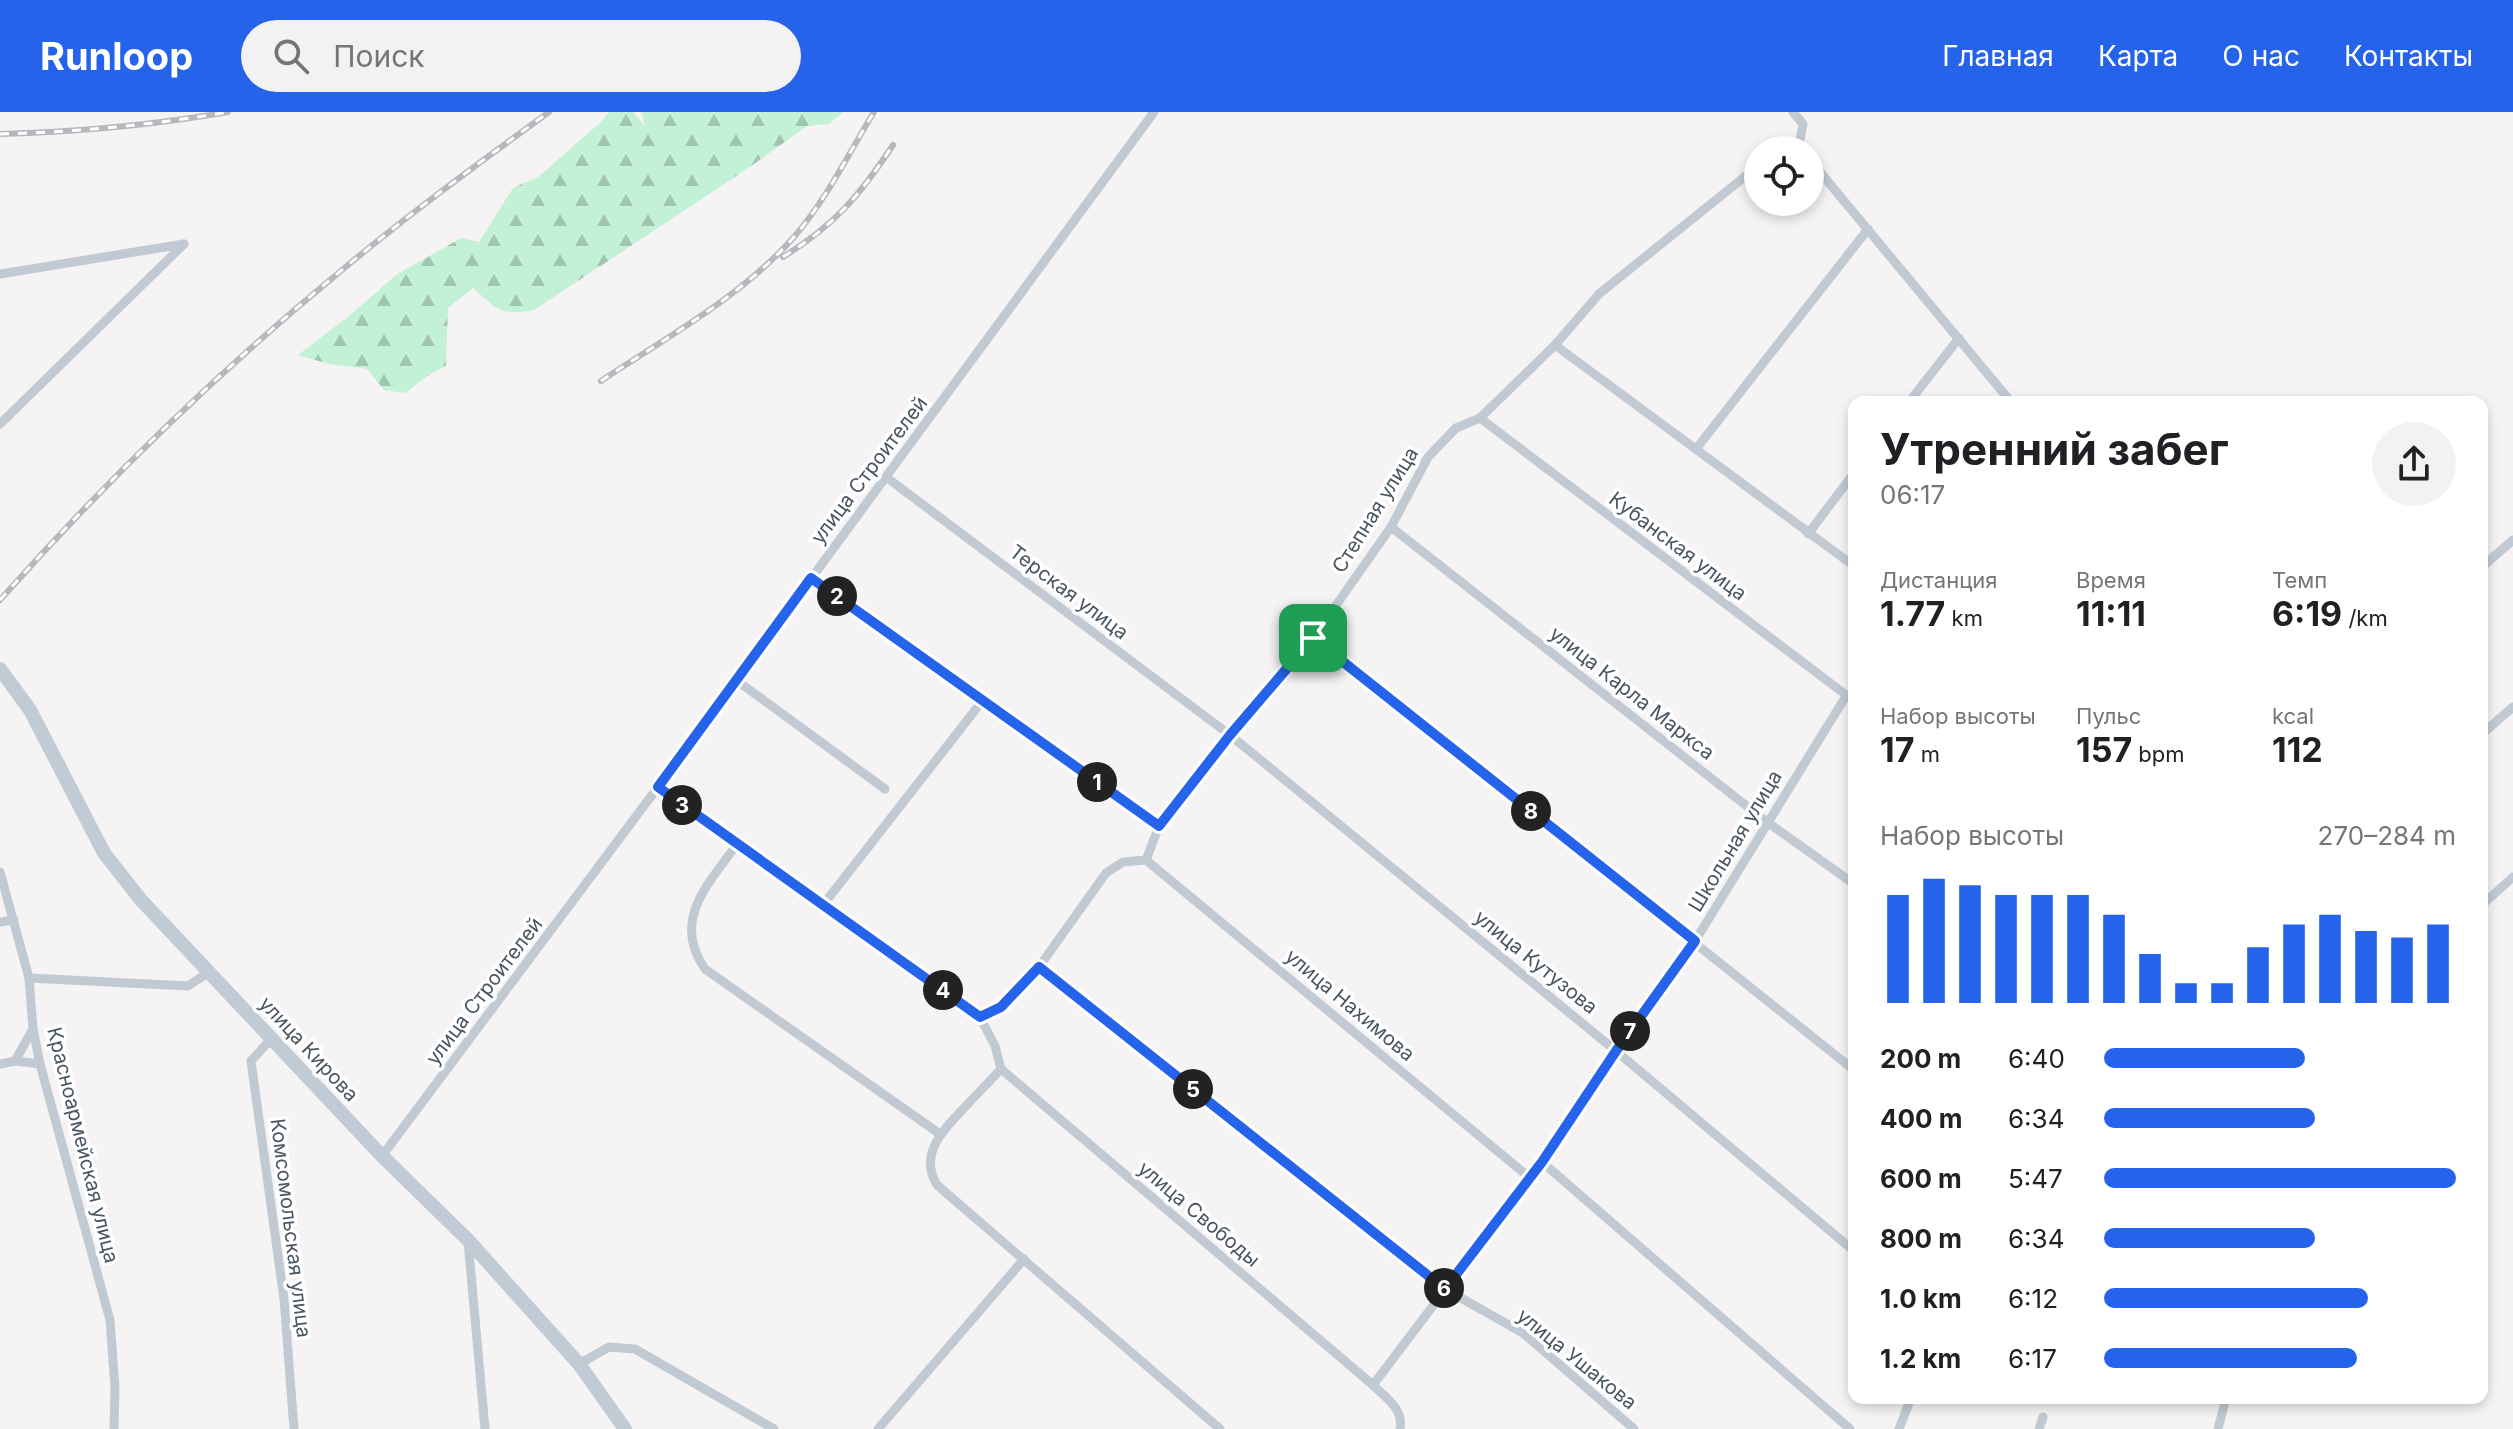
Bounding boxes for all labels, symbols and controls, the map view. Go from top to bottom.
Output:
search box [241,20,801,92]
text: Runloop [40,33,193,79]
icon: search [269,34,313,78]
text: Поиск [333,38,425,74]
text: Главная [1942,39,2054,73]
text: Карта [2098,39,2178,73]
text: О нас [2222,39,2300,73]
text: Контакты [2344,39,2473,73]
map controls [1744,136,1824,216]
button: locate [1744,136,1824,216]
street label: улица Строителей [806,392,932,548]
text: Утренний забег [1880,422,2229,476]
button: share [2372,422,2456,506]
street label: Степная улица [1327,443,1423,577]
text: 06:17 [1880,479,1945,510]
street label: Кубанская улица [1605,487,1751,605]
street label: Терская улица [1005,540,1133,644]
text: Дистанция [1880,567,1998,593]
text: Время [2076,567,2146,593]
text: Темп [2272,567,2327,593]
pin: 2 [817,576,857,616]
text: 2 [830,583,844,609]
text: 1.77 [1880,593,1945,634]
text: 11:11 [2076,593,2146,634]
text: 6:19 [2272,593,2342,634]
pin [1279,604,1347,672]
text: km [1945,605,1983,631]
text: /km [2342,605,2388,631]
icon: arrive [1291,616,1335,660]
street label: улица Карла Маркса [1545,621,1719,765]
text: Набор высоты [1880,703,2036,729]
text: Пульс [2076,703,2141,729]
text: kcal [2272,703,2314,729]
text: 17 [1880,729,1914,770]
text: 157 [2076,729,2132,770]
text: 112 [2272,729,2323,770]
text: m [1914,741,1940,767]
text: bpm [2132,741,2185,767]
pin: 1 [1077,762,1117,802]
street label: Школьная улица [1683,766,1787,916]
text: 1 [1092,769,1102,795]
pin: 3 [662,785,702,825]
pin: 8 [1511,791,1551,831]
text: 3 [675,792,689,818]
text: 8 [1524,798,1538,824]
text: Набор высоты [1880,820,2064,851]
text: 270–284 m [2318,820,2456,851]
street label: улица Кутузова [1470,905,1602,1019]
street label: улица Строителей [421,913,547,1069]
street label: улица Нахимова [1281,944,1419,1066]
pin: 4 [923,970,963,1010]
text: 4 [936,977,950,1003]
street label: улица Кирова [254,992,364,1106]
pin: 7 [1610,1011,1650,1051]
text: 7 [1624,1018,1636,1044]
street label: Красноармейская улица [42,1025,124,1265]
text: 200 m [1880,1043,1961,1074]
text: 6:40 [2008,1043,2065,1074]
pin: 5 [1173,1069,1213,1109]
text: 5 [1186,1076,1200,1102]
text: 400 m [1880,1103,1963,1134]
text: 6:34 [2008,1103,2064,1134]
street label: Комсомольская улица [266,1117,316,1339]
street label: улица Свободы [1133,1156,1265,1272]
text: 600 m [1880,1163,1962,1194]
text: 5:47 [2008,1163,2063,1194]
text: 800 m [1880,1223,1962,1254]
text: 6:34 [2008,1223,2064,1254]
pin: 6 [1424,1268,1464,1308]
text: 6 [1437,1275,1451,1301]
text: 1.0 km [1880,1283,1962,1314]
text: 6:12 [2008,1283,2058,1314]
street label: улица Ушакова [1512,1303,1642,1415]
text: 1.2 km [1880,1343,1961,1374]
text: 6:17 [2008,1343,2057,1374]

